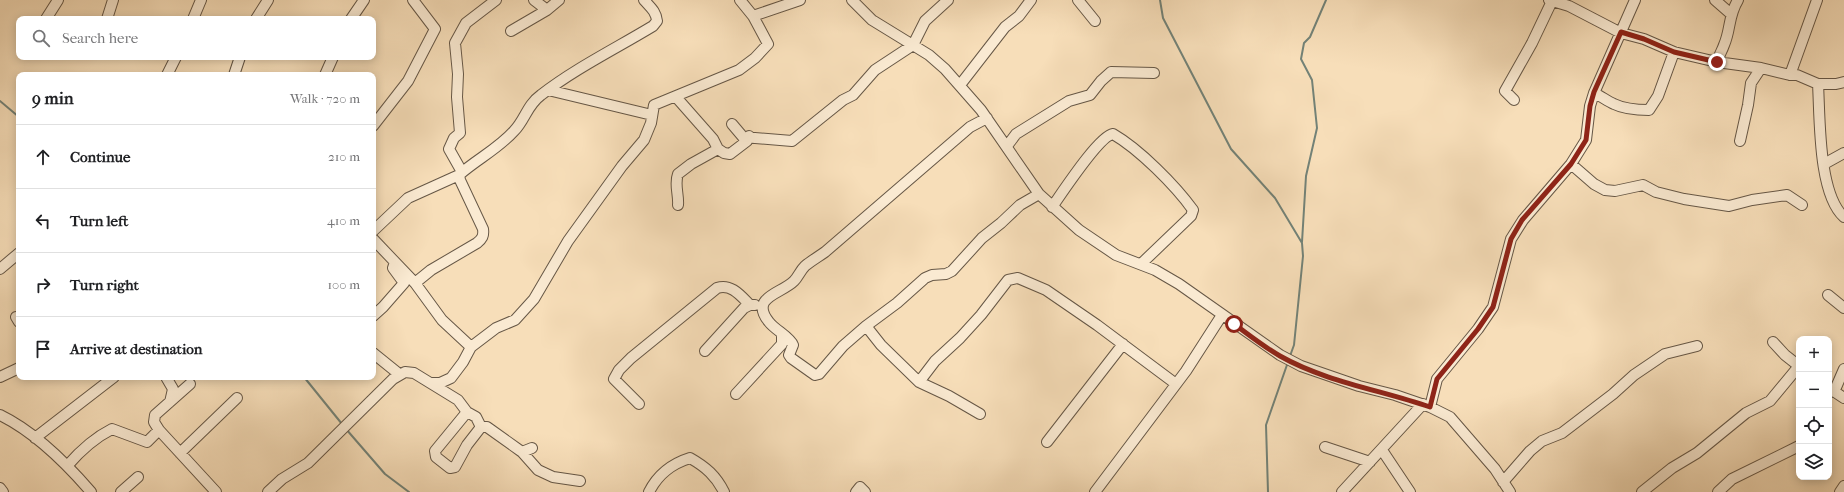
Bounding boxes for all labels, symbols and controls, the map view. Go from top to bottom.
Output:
search box [16,16,376,60]
icon: search [30,27,52,49]
text: Search here [62,29,138,47]
route end [1708,53,1726,71]
text: 9 min [32,88,74,108]
text: Walk · 720 m [290,91,360,106]
icon: ahead [32,146,54,168]
text: Continue [70,148,130,166]
text: 210 m [328,149,360,164]
icon: left [32,210,54,232]
text: Turn left [70,212,128,230]
text: 410 m [327,213,360,228]
icon: right [32,274,54,296]
text: Turn right [70,276,139,294]
text: 100 m [327,277,360,292]
route start [1225,315,1243,333]
map controls [1796,336,1832,480]
button: + [1796,336,1832,372]
icon: arrive [32,338,54,360]
text: Arrive at destination [70,340,202,358]
button: − [1796,372,1832,408]
button: locate [1796,408,1832,444]
button: layers [1796,444,1832,480]

